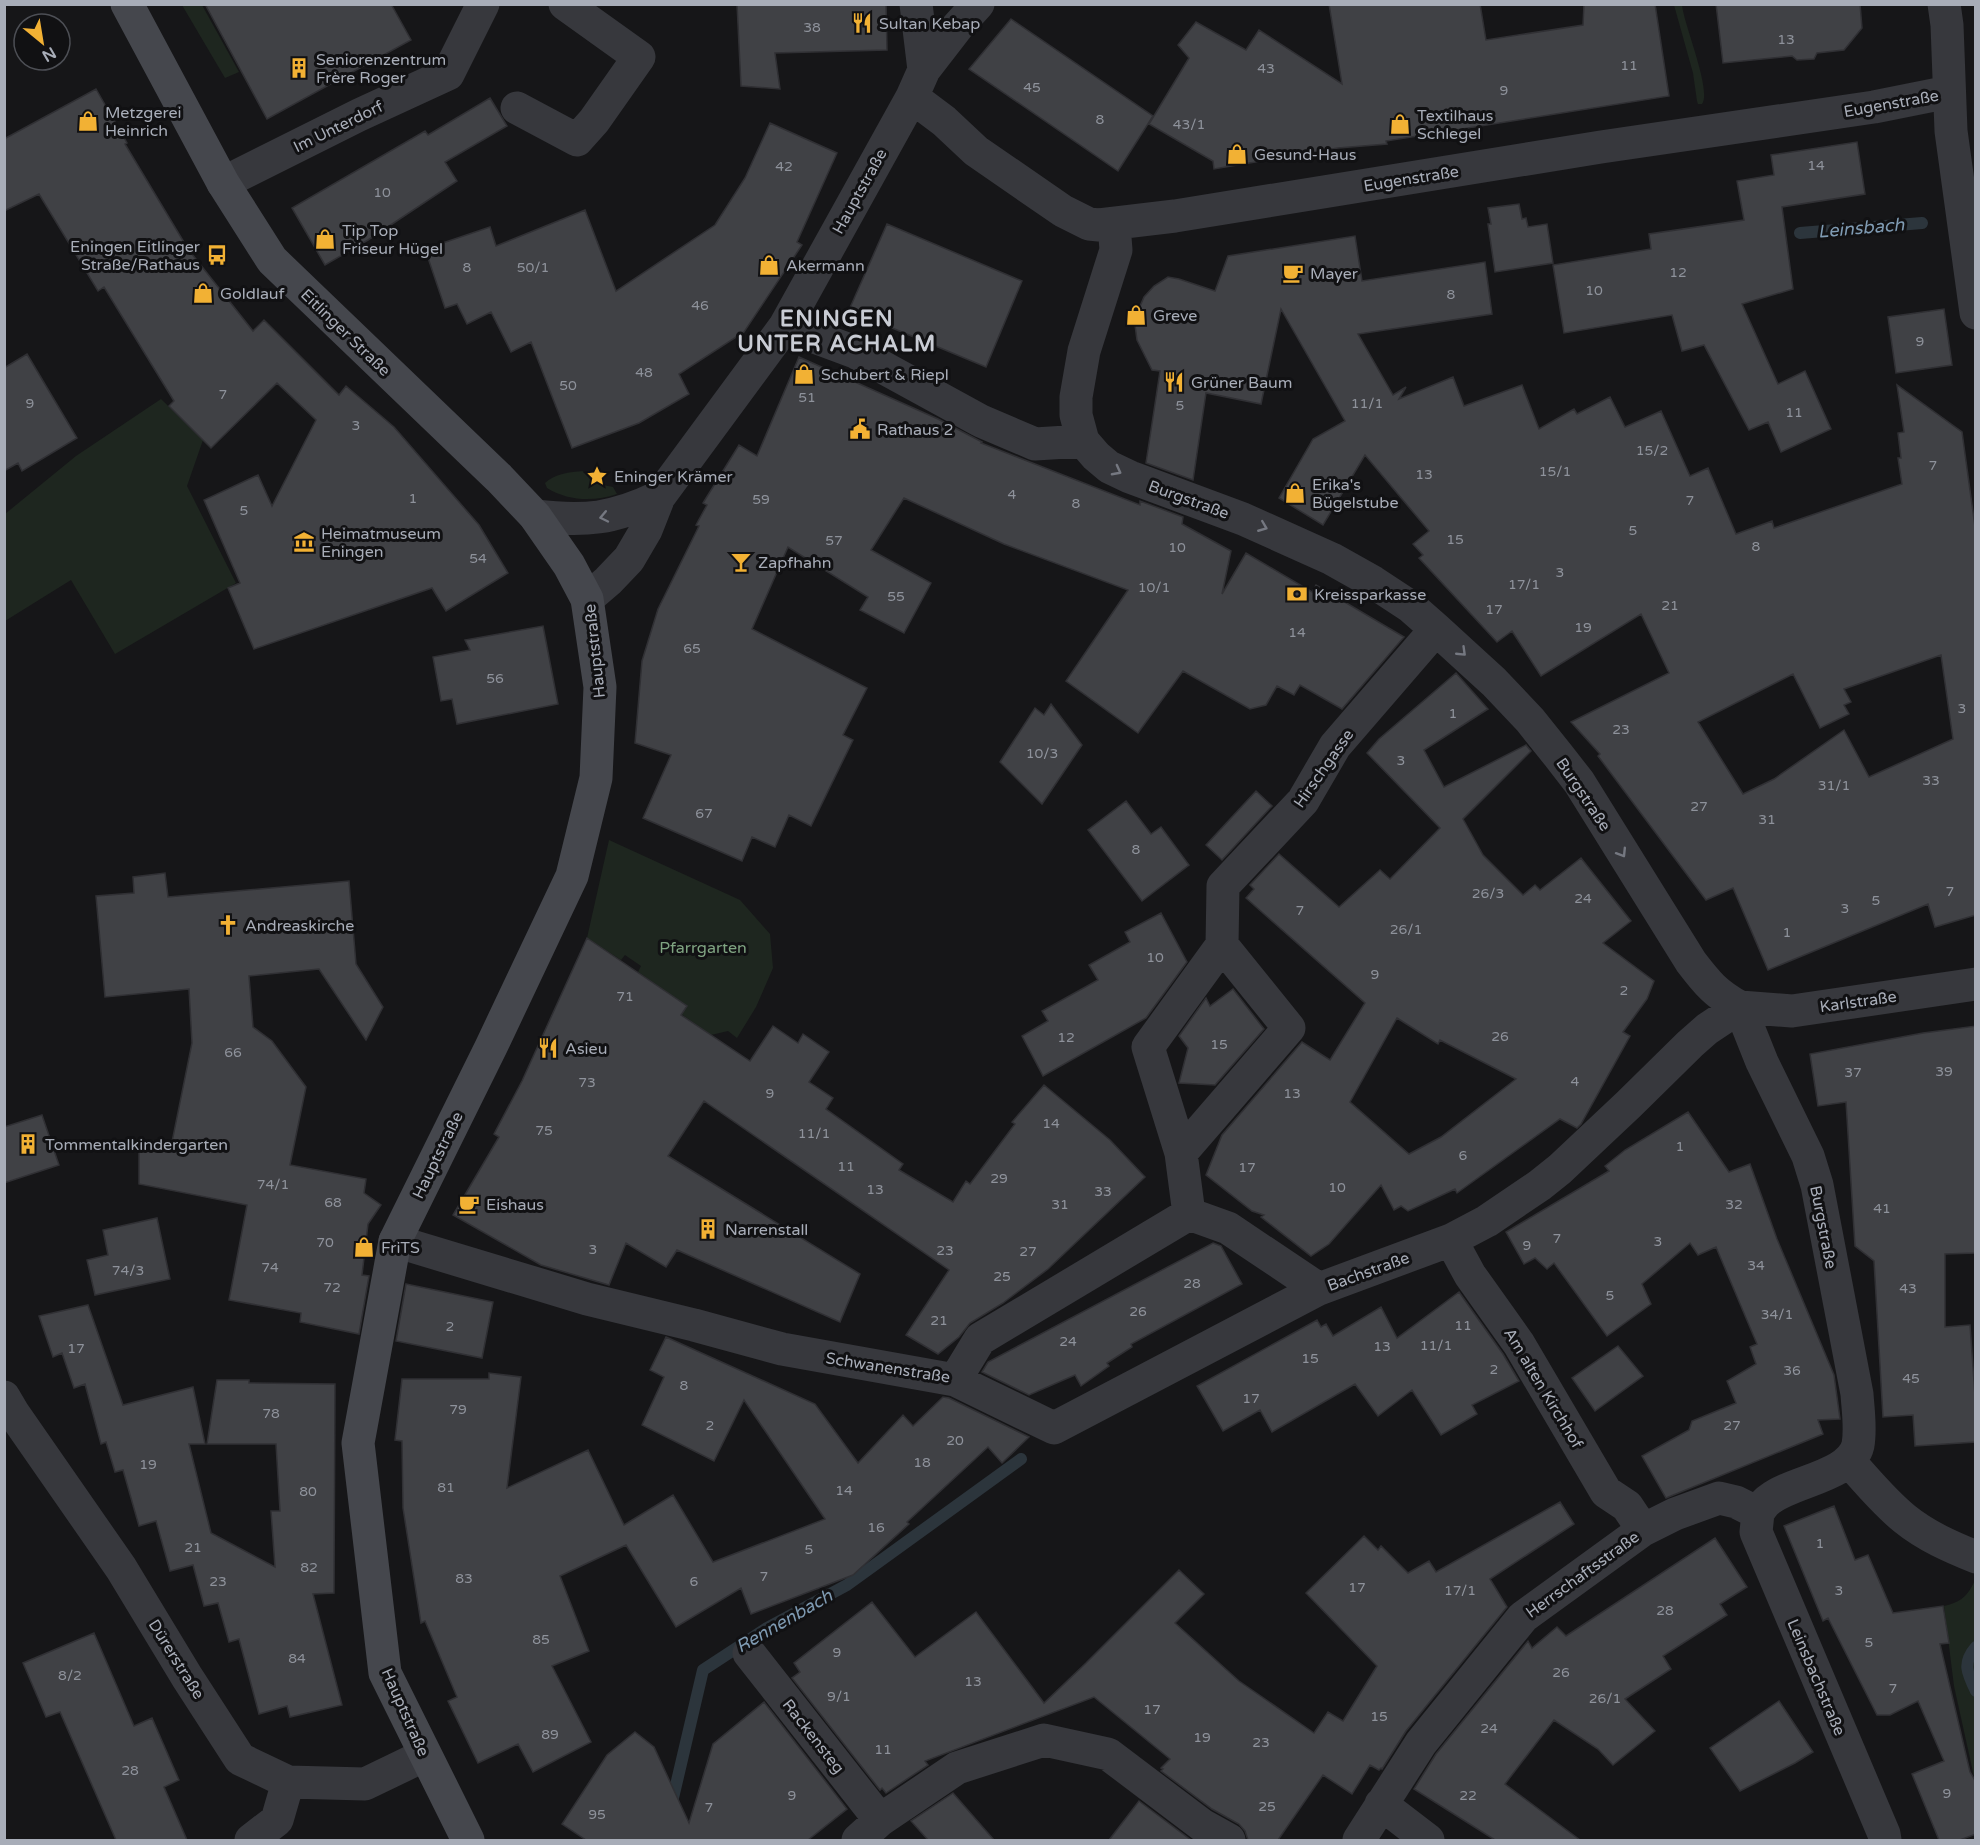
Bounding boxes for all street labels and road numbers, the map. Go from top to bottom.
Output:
street label: Eugenstraße [1842,86,1940,122]
street label: Im Unterdorf [290,96,387,157]
street label: Hauptstraße [828,145,892,238]
street label: Eugenstraße [1362,162,1460,196]
street label: Eitlinger Straße [296,285,394,381]
street label: Burgstraße [1146,476,1232,524]
street label: Hauptstraße [580,603,610,699]
street label: Hirschgasse [1289,725,1358,812]
street label: Burgstraße [1551,754,1615,835]
street label: Karlstraße [1818,987,1898,1017]
street label: Hauptstraße [408,1109,468,1202]
street label: Burgstraße [1805,1184,1841,1270]
street label: Bachstraße [1325,1248,1412,1296]
street label: Am alten Kirchhof [1499,1325,1587,1453]
street label: Schwanenstraße [824,1348,952,1388]
street label: Herrschaftsstraße [1522,1527,1643,1623]
street label: Dürerstraße [144,1616,209,1703]
street label: Leinsbachstraße [1783,1616,1850,1739]
street label: Hauptstraße [377,1665,433,1760]
street label: Rackensteg [778,1695,849,1778]

